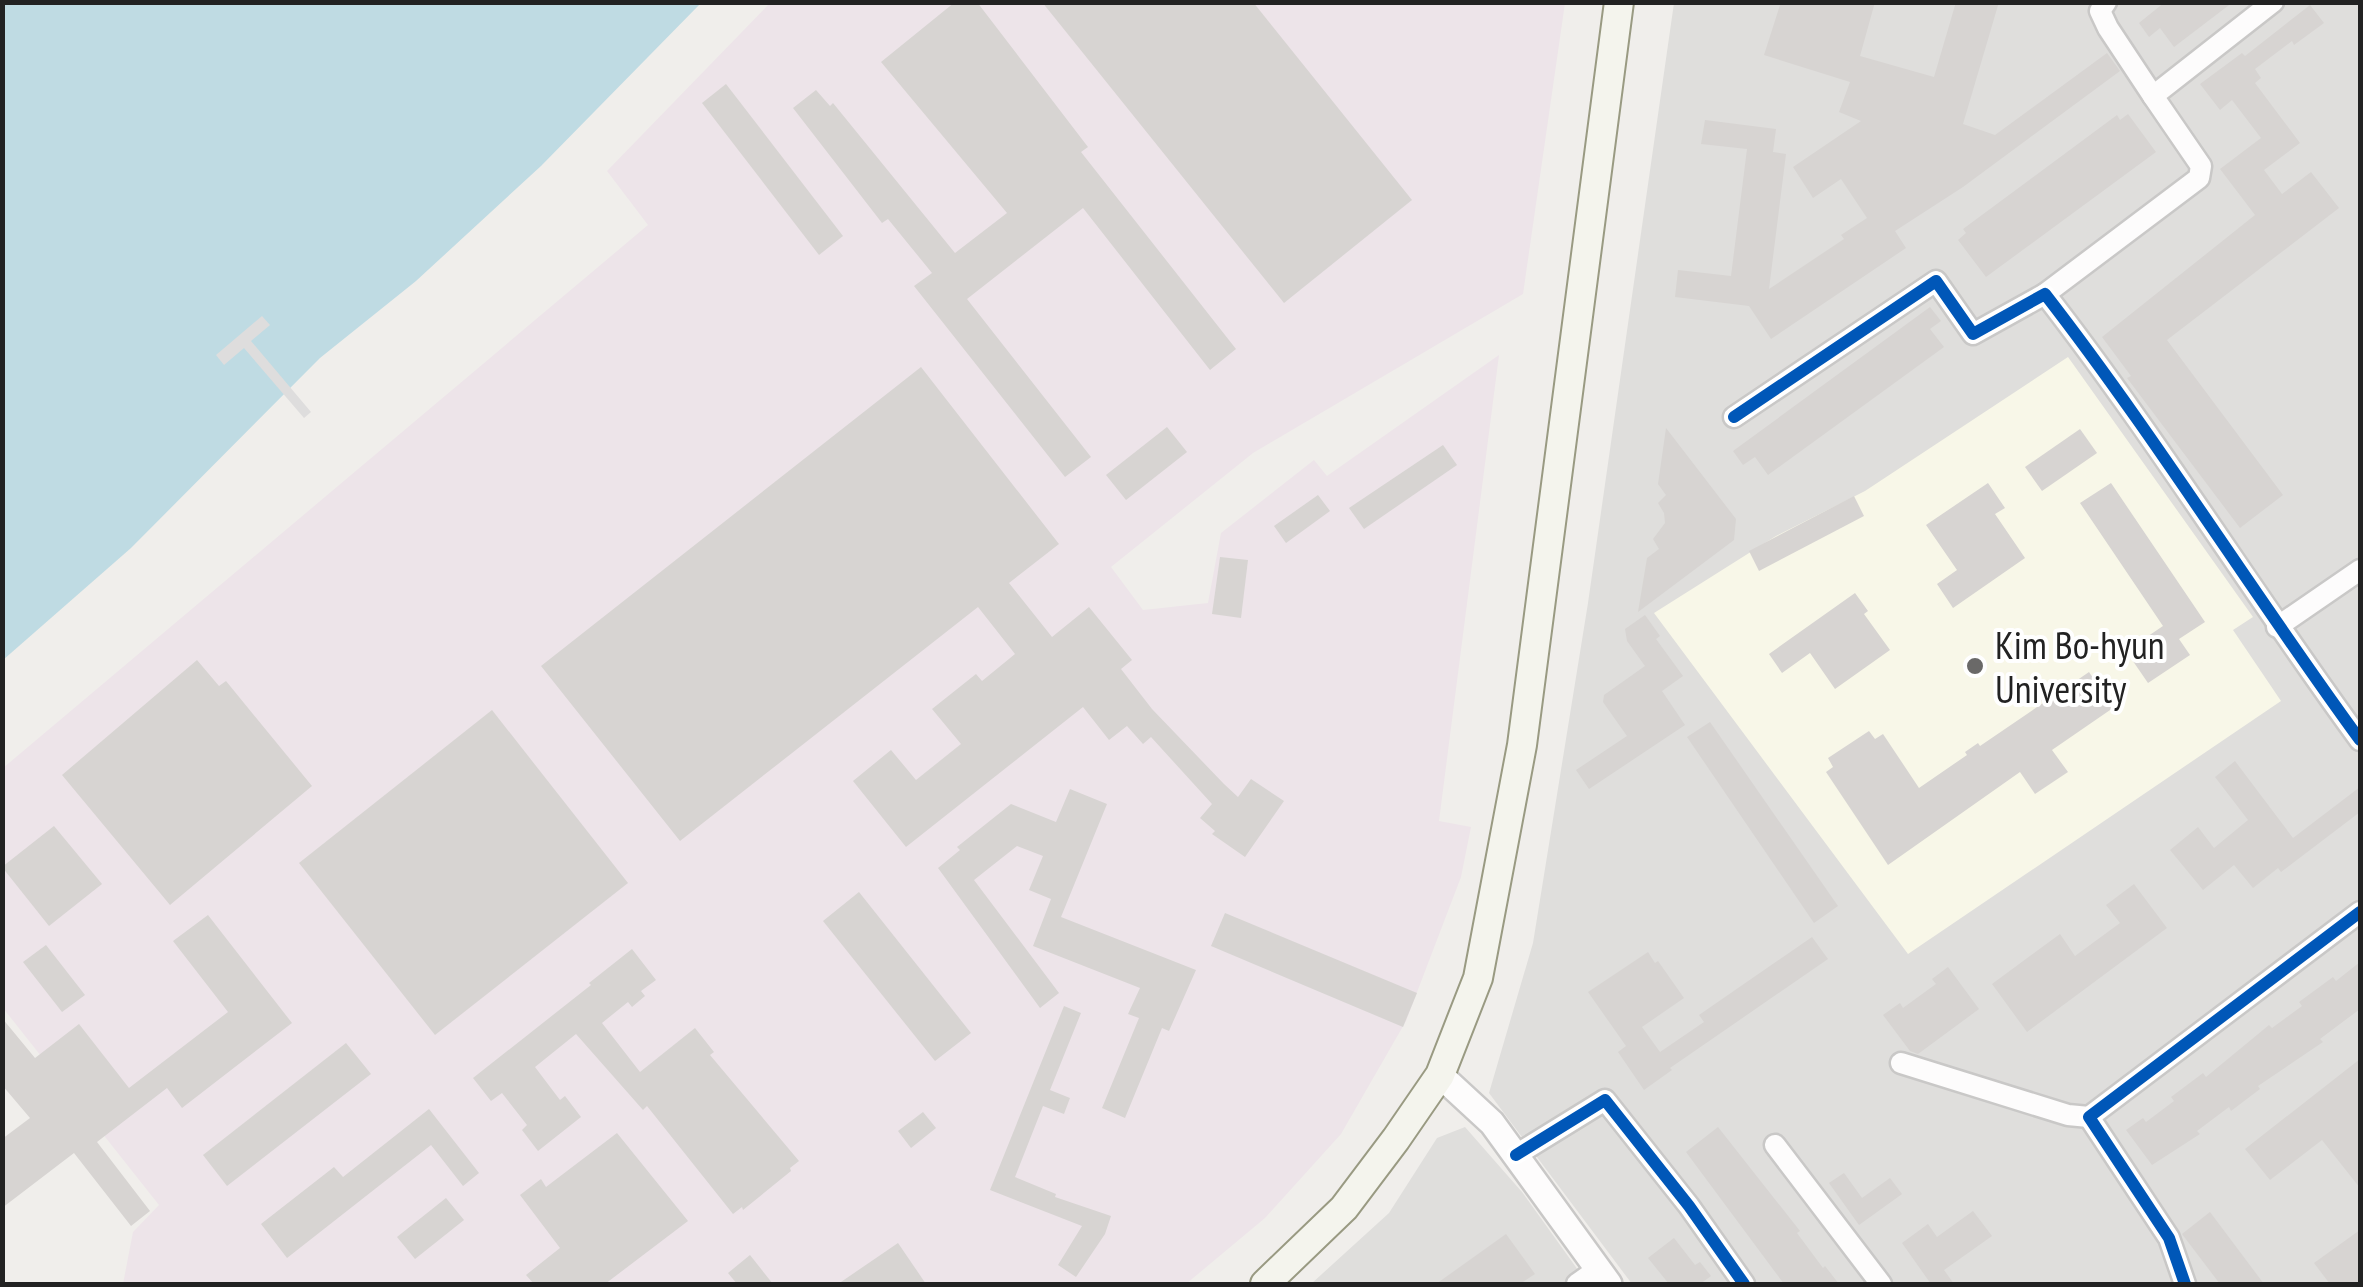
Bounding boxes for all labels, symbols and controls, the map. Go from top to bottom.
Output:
place label: Kim Bo-hyun University [1995,620,2164,713]
marker: Kim Bo-hyun University [1964,655,1986,677]

